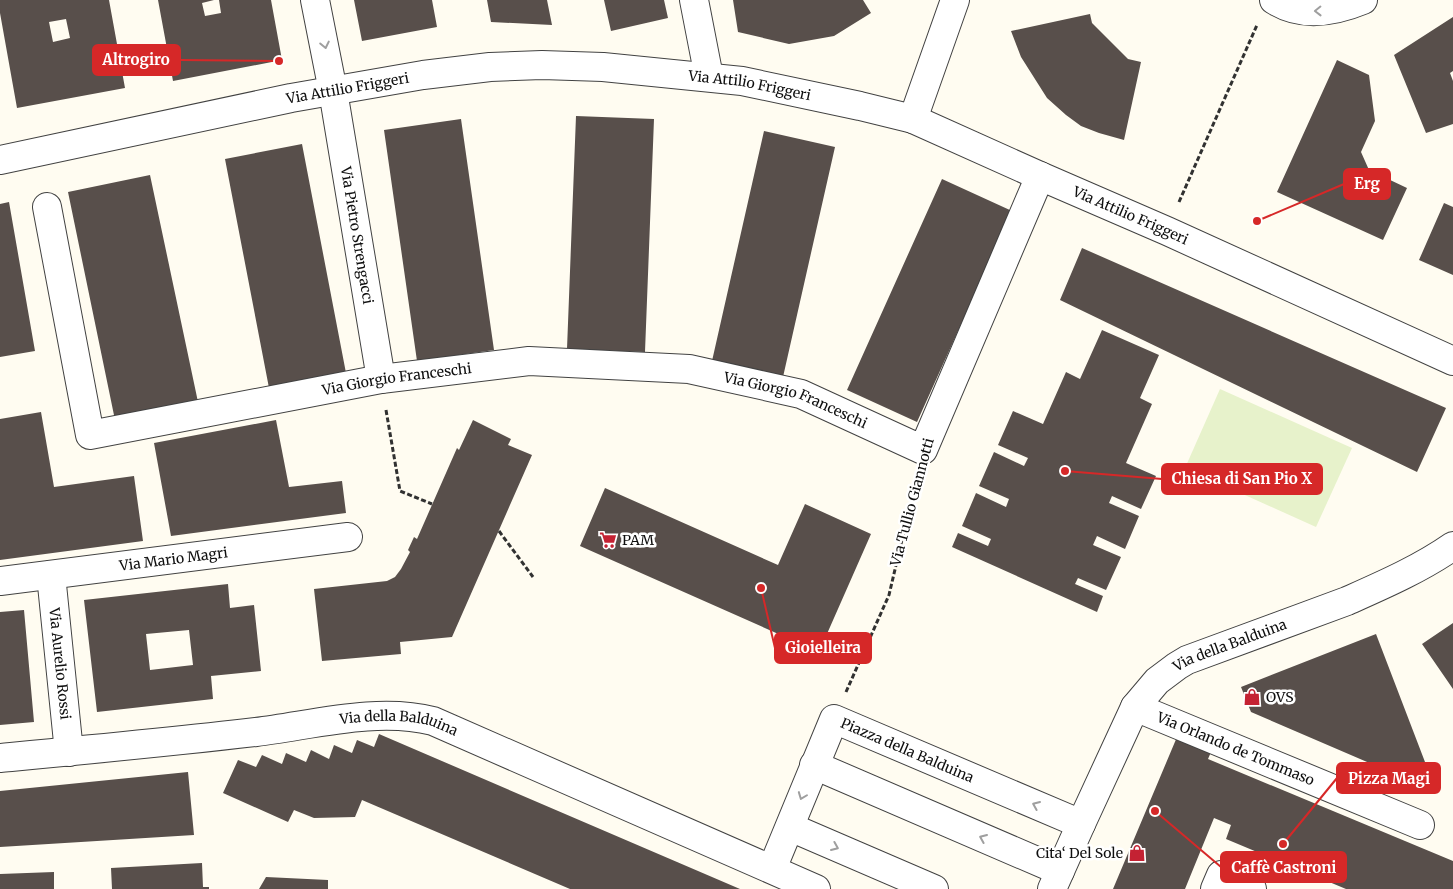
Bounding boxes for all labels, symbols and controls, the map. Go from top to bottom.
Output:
one-way arrow [1314,6,1322,16]
one-way arrow [319,41,330,50]
callout: Altrogiro [93,45,180,75]
text: Altrogiro [101,50,170,69]
street label: Via Attilio Friggeri [687,67,813,104]
street label: Via Attilio Friggeri [284,69,411,108]
street label: Via Pietro Strengacci [337,164,377,306]
callout: Erg [1344,169,1390,199]
text: Erg [1354,174,1381,193]
street label: Via Attilio Friggeri [1069,182,1192,249]
street label: Via Giorgio Franceschi [320,359,473,399]
street label: Via Giorgio Franceschi [721,368,871,432]
street label: Via Tullio Giannotti [886,435,938,569]
callout: Chiesa di San Pio X [1162,464,1322,494]
text: Chiesa di San Pio X [1172,469,1312,488]
supermarket icon: PAM [598,530,618,550]
place label: PAM [622,531,654,549]
street label: Via Mario Magri [117,543,229,575]
street label: Via Aurelio Rossi [45,606,75,721]
street label: Via della Balduina [1169,615,1289,676]
callout: Gioielleira [775,633,871,663]
text: Gioielleira [785,638,862,657]
shop icon: OVS [1242,687,1262,707]
place label: OVS [1266,688,1294,706]
street label: Via della Balduina [338,707,461,740]
street label: Via Orlando de Tommaso [1153,708,1317,789]
street label: Piazza della Balduina [838,714,977,787]
callout: Pizza Magi [1337,763,1440,793]
text: Pizza Magi [1348,769,1430,788]
one-way arrow [798,791,808,800]
one-way arrow [1032,800,1041,811]
one-way arrow [979,834,988,845]
one-way arrow [830,840,839,851]
shop icon: Cita‘ Del Sole [1127,843,1147,863]
place label: Cita‘ Del Sole [1036,844,1123,862]
callout: Caffè Castroni [1221,852,1346,882]
text: Caffè Castroni [1232,858,1336,877]

